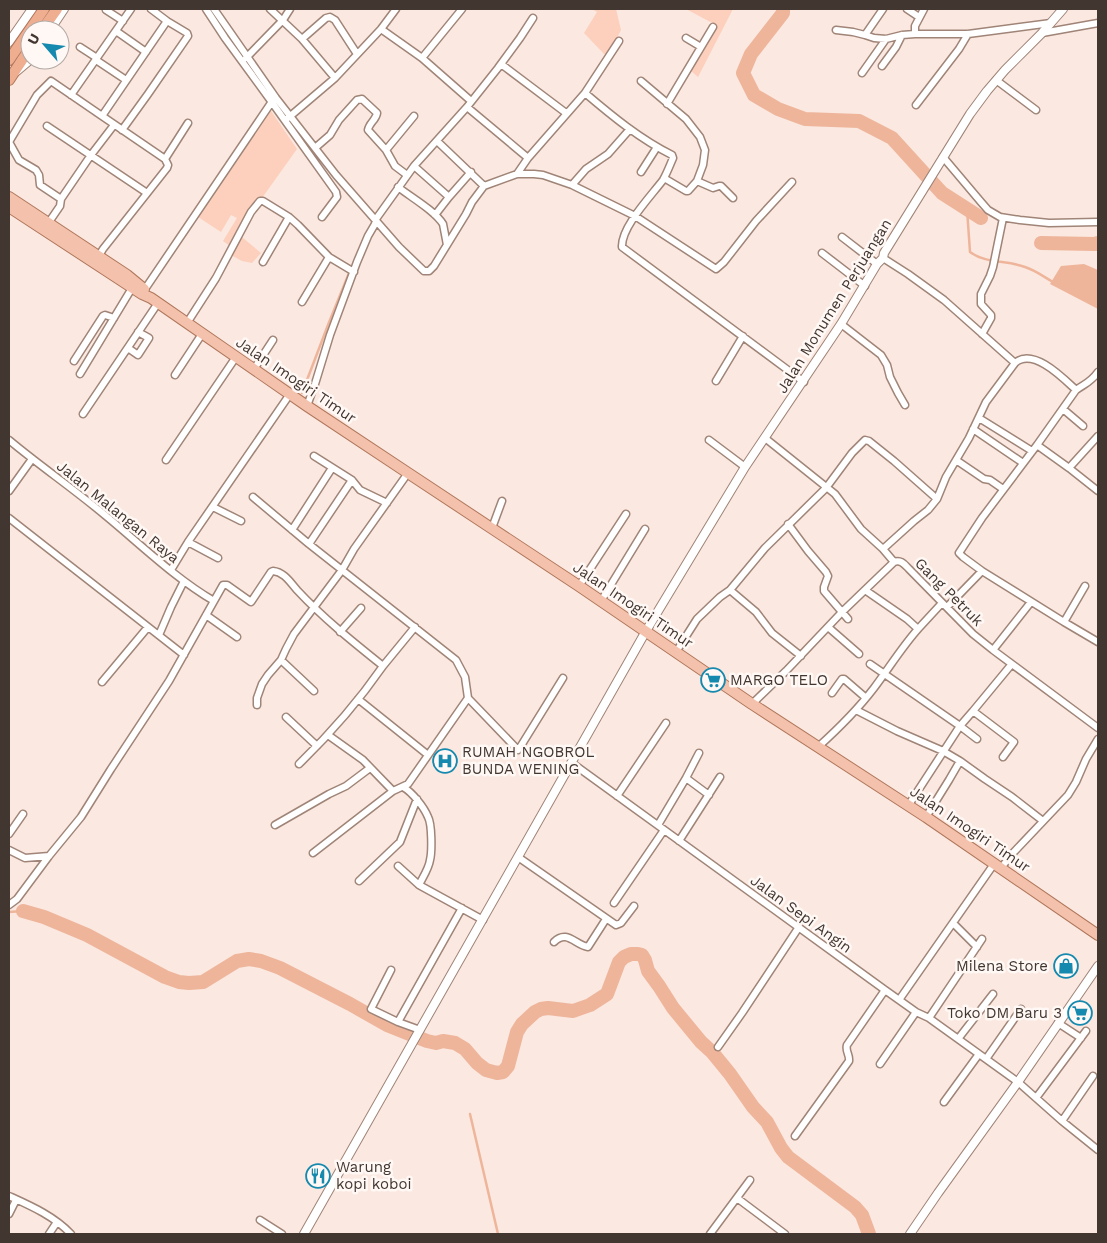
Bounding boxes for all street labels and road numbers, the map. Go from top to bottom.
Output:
street label: Jalan Monumen Perjuangan [773,215,895,397]
street label: Jalan Imogiri Timur [232,333,360,427]
street label: Jalan Malangan Raya [53,457,183,567]
street label: Gang Petruk [911,554,987,630]
street label: Jalan Imogiri Timur [569,558,697,652]
street label: Jalan Imogiri Timur [906,782,1034,876]
street label: Jalan Sepi Angin [747,871,855,957]

